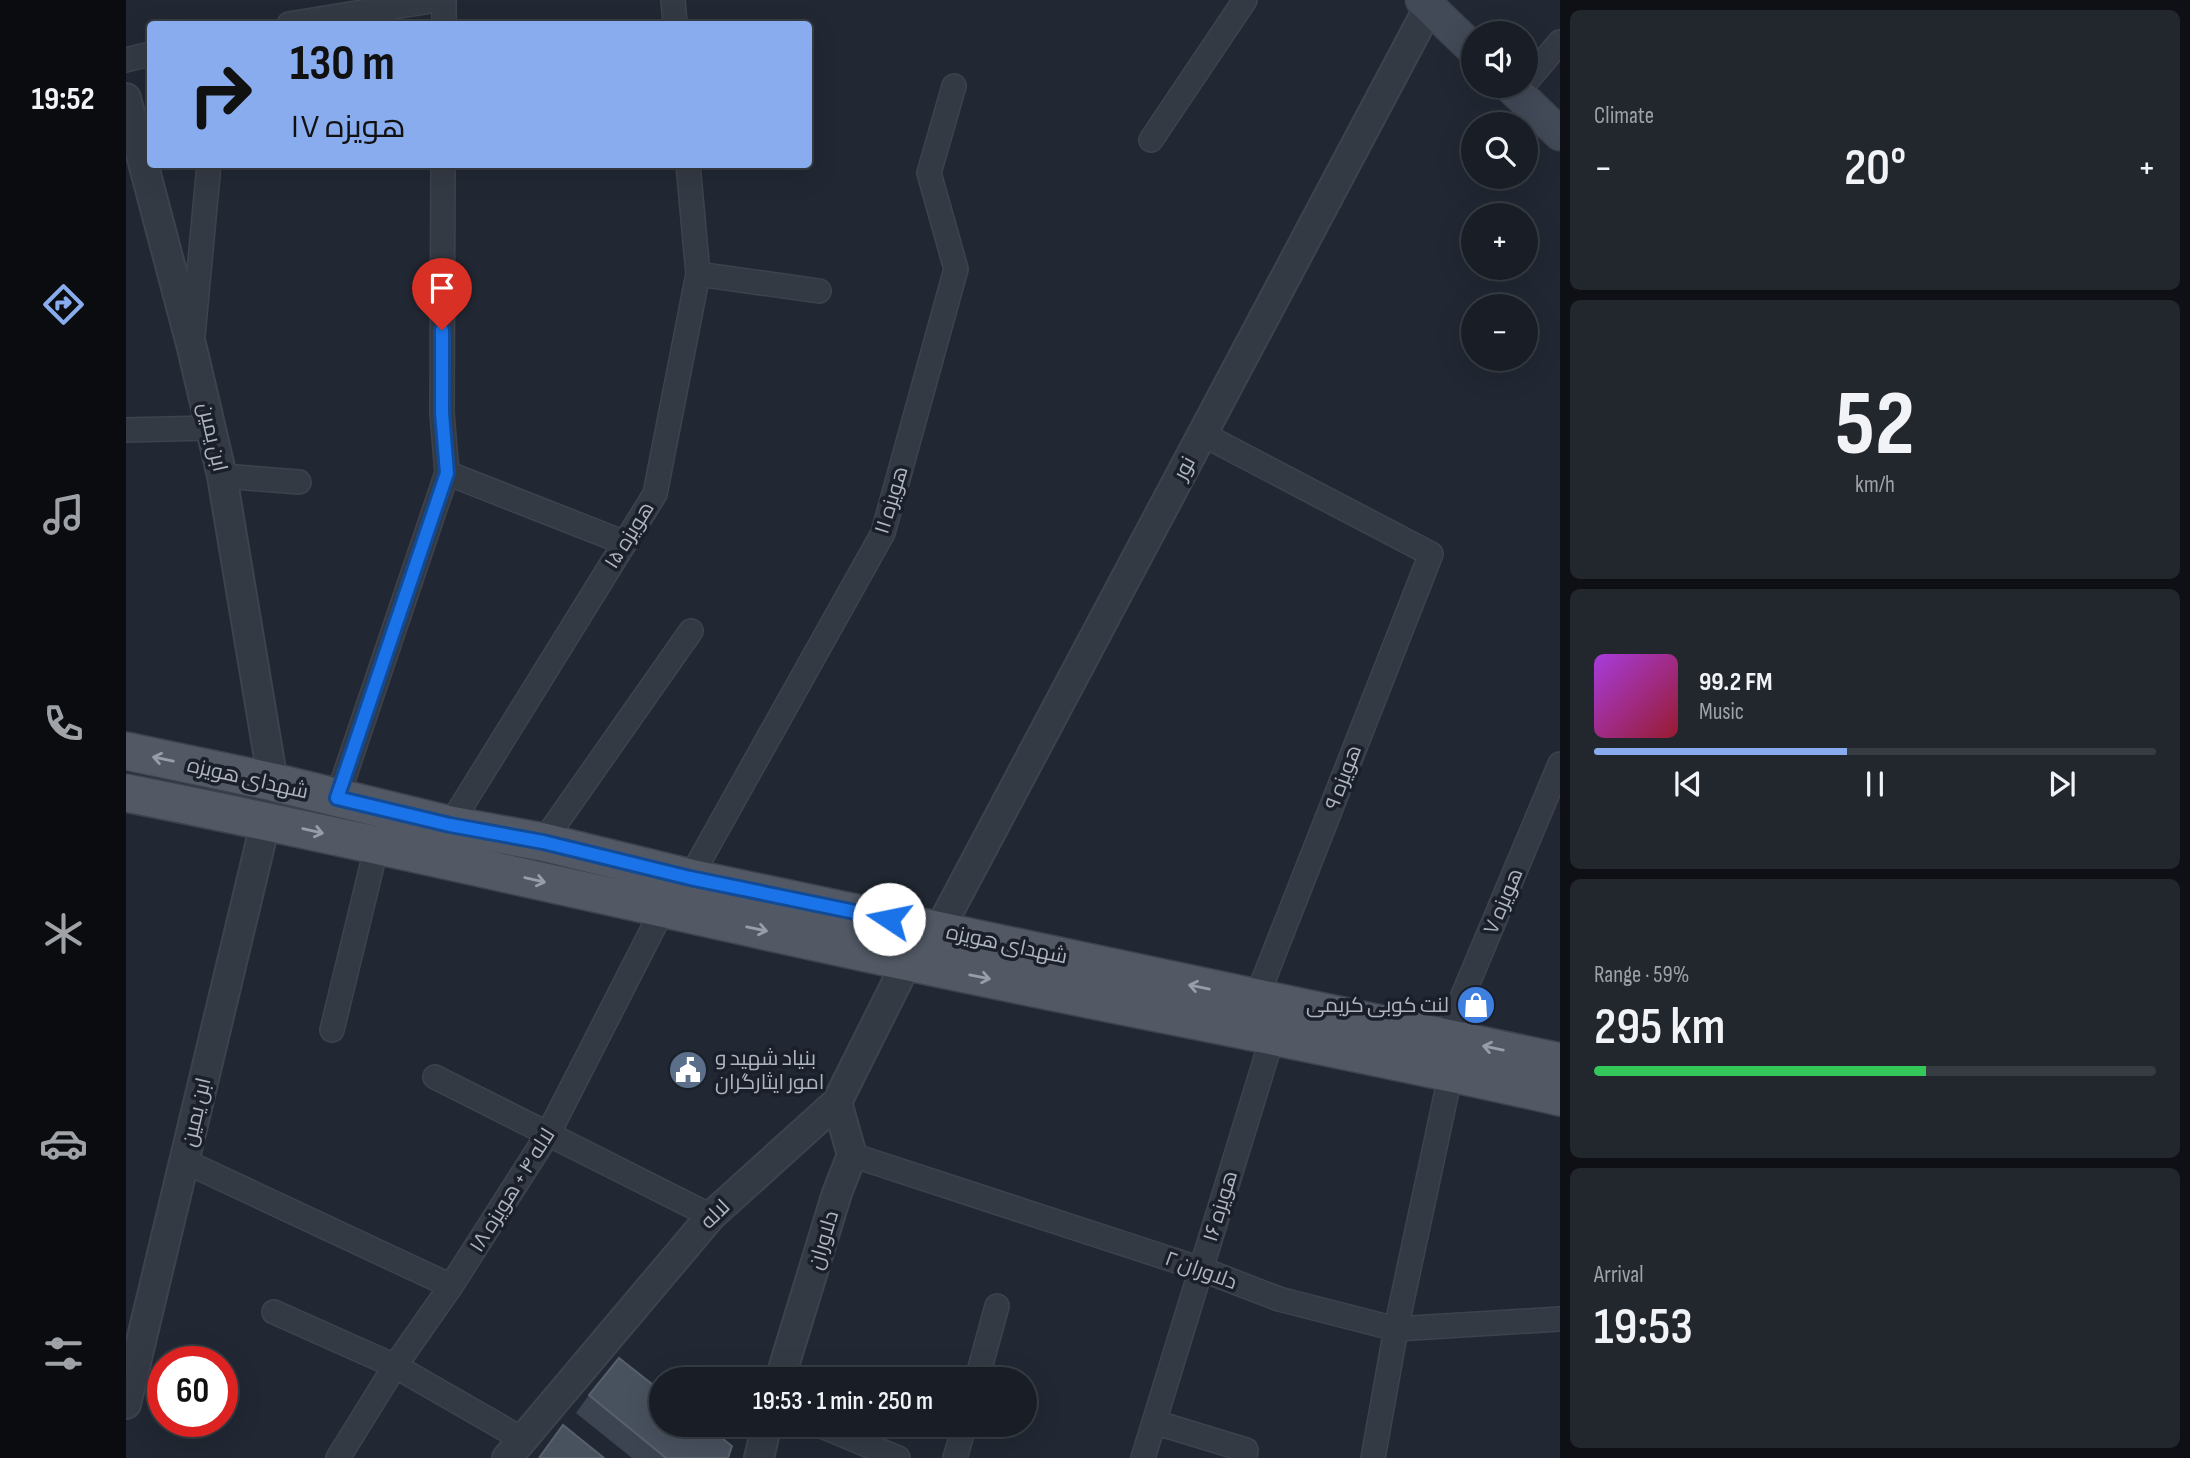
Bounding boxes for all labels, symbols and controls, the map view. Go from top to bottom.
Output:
map controls [1461,21,1538,371]
button: sound [1461,21,1538,98]
text: 130 m [290,35,395,94]
icon: right [175,49,266,140]
text: 19:52 [32,80,94,119]
text: Climate [1594,102,1654,130]
text: هویزه ۱۷ [290,108,406,147]
button: search [1461,112,1538,189]
text: 20° [1844,137,1906,200]
text: − [1594,146,1613,191]
text: + [2137,146,2156,191]
button: + [1461,203,1538,280]
pin [412,258,472,330]
icon: arrive [423,269,461,307]
icon: directions [39,280,88,329]
button: − [1461,294,1538,371]
text: 52 [1835,371,1915,480]
street label: ابن یمین [192,400,233,474]
street label: نور [1167,452,1201,485]
street label: هویزه ۱۱ [869,463,914,537]
text: km/h [1855,471,1895,499]
icon: music [39,490,88,539]
street label: هویزه ۱۵ [599,497,660,573]
text: 99.2 FM [1699,667,1773,698]
text: Music [1699,698,1744,726]
icon: phone [39,699,88,748]
street label: هویزه ۹ [1320,741,1367,813]
one-way arrow [152,751,175,765]
street label: شهدای هویزه [185,752,311,805]
icon: previous [1669,765,1707,803]
icon: pause [1856,765,1894,803]
icon: next [2043,765,2081,803]
one-way arrow [301,824,324,838]
street label: هویزه ۷ [1478,864,1529,938]
one-way arrow [523,874,546,887]
position arrow [852,882,926,956]
icon: climate [39,909,88,958]
street label: شهدای هویزه [944,919,1070,970]
one-way arrow [745,923,768,937]
text: Range · 59% [1594,961,1689,989]
one-way arrow [968,970,991,984]
one-way arrow [1188,979,1210,992]
shop icon: لنت کوبی کریمی [1455,984,1497,1026]
place label: لنت کوبی کریمی [1306,993,1449,1018]
text: 295 km [1594,996,1725,1059]
one-way arrow [1482,1041,1505,1055]
place label: بنیاد شهید و امور ایثارگران [715,1046,824,1095]
public building icon: بنیاد شهید و امور ایثارگران [667,1049,709,1091]
street label: ابن یمین [176,1075,217,1149]
icon: car [39,1119,88,1168]
street label: لاله ۴ + هویزه ۱۸ [464,1124,561,1257]
street label: هویزه ۱۶ [1198,1168,1243,1245]
street label: لاله [695,1194,735,1234]
street label: دلاوران [803,1208,844,1273]
street label: دلاوران ۲ [1161,1246,1240,1295]
text: Arrival [1594,1261,1643,1289]
text: 19:53 [1594,1296,1693,1359]
icon: filters [39,1329,88,1378]
speed limit sign: 60 [147,1346,238,1437]
text: 19:53 · 1 min · 250 m [753,1386,933,1417]

